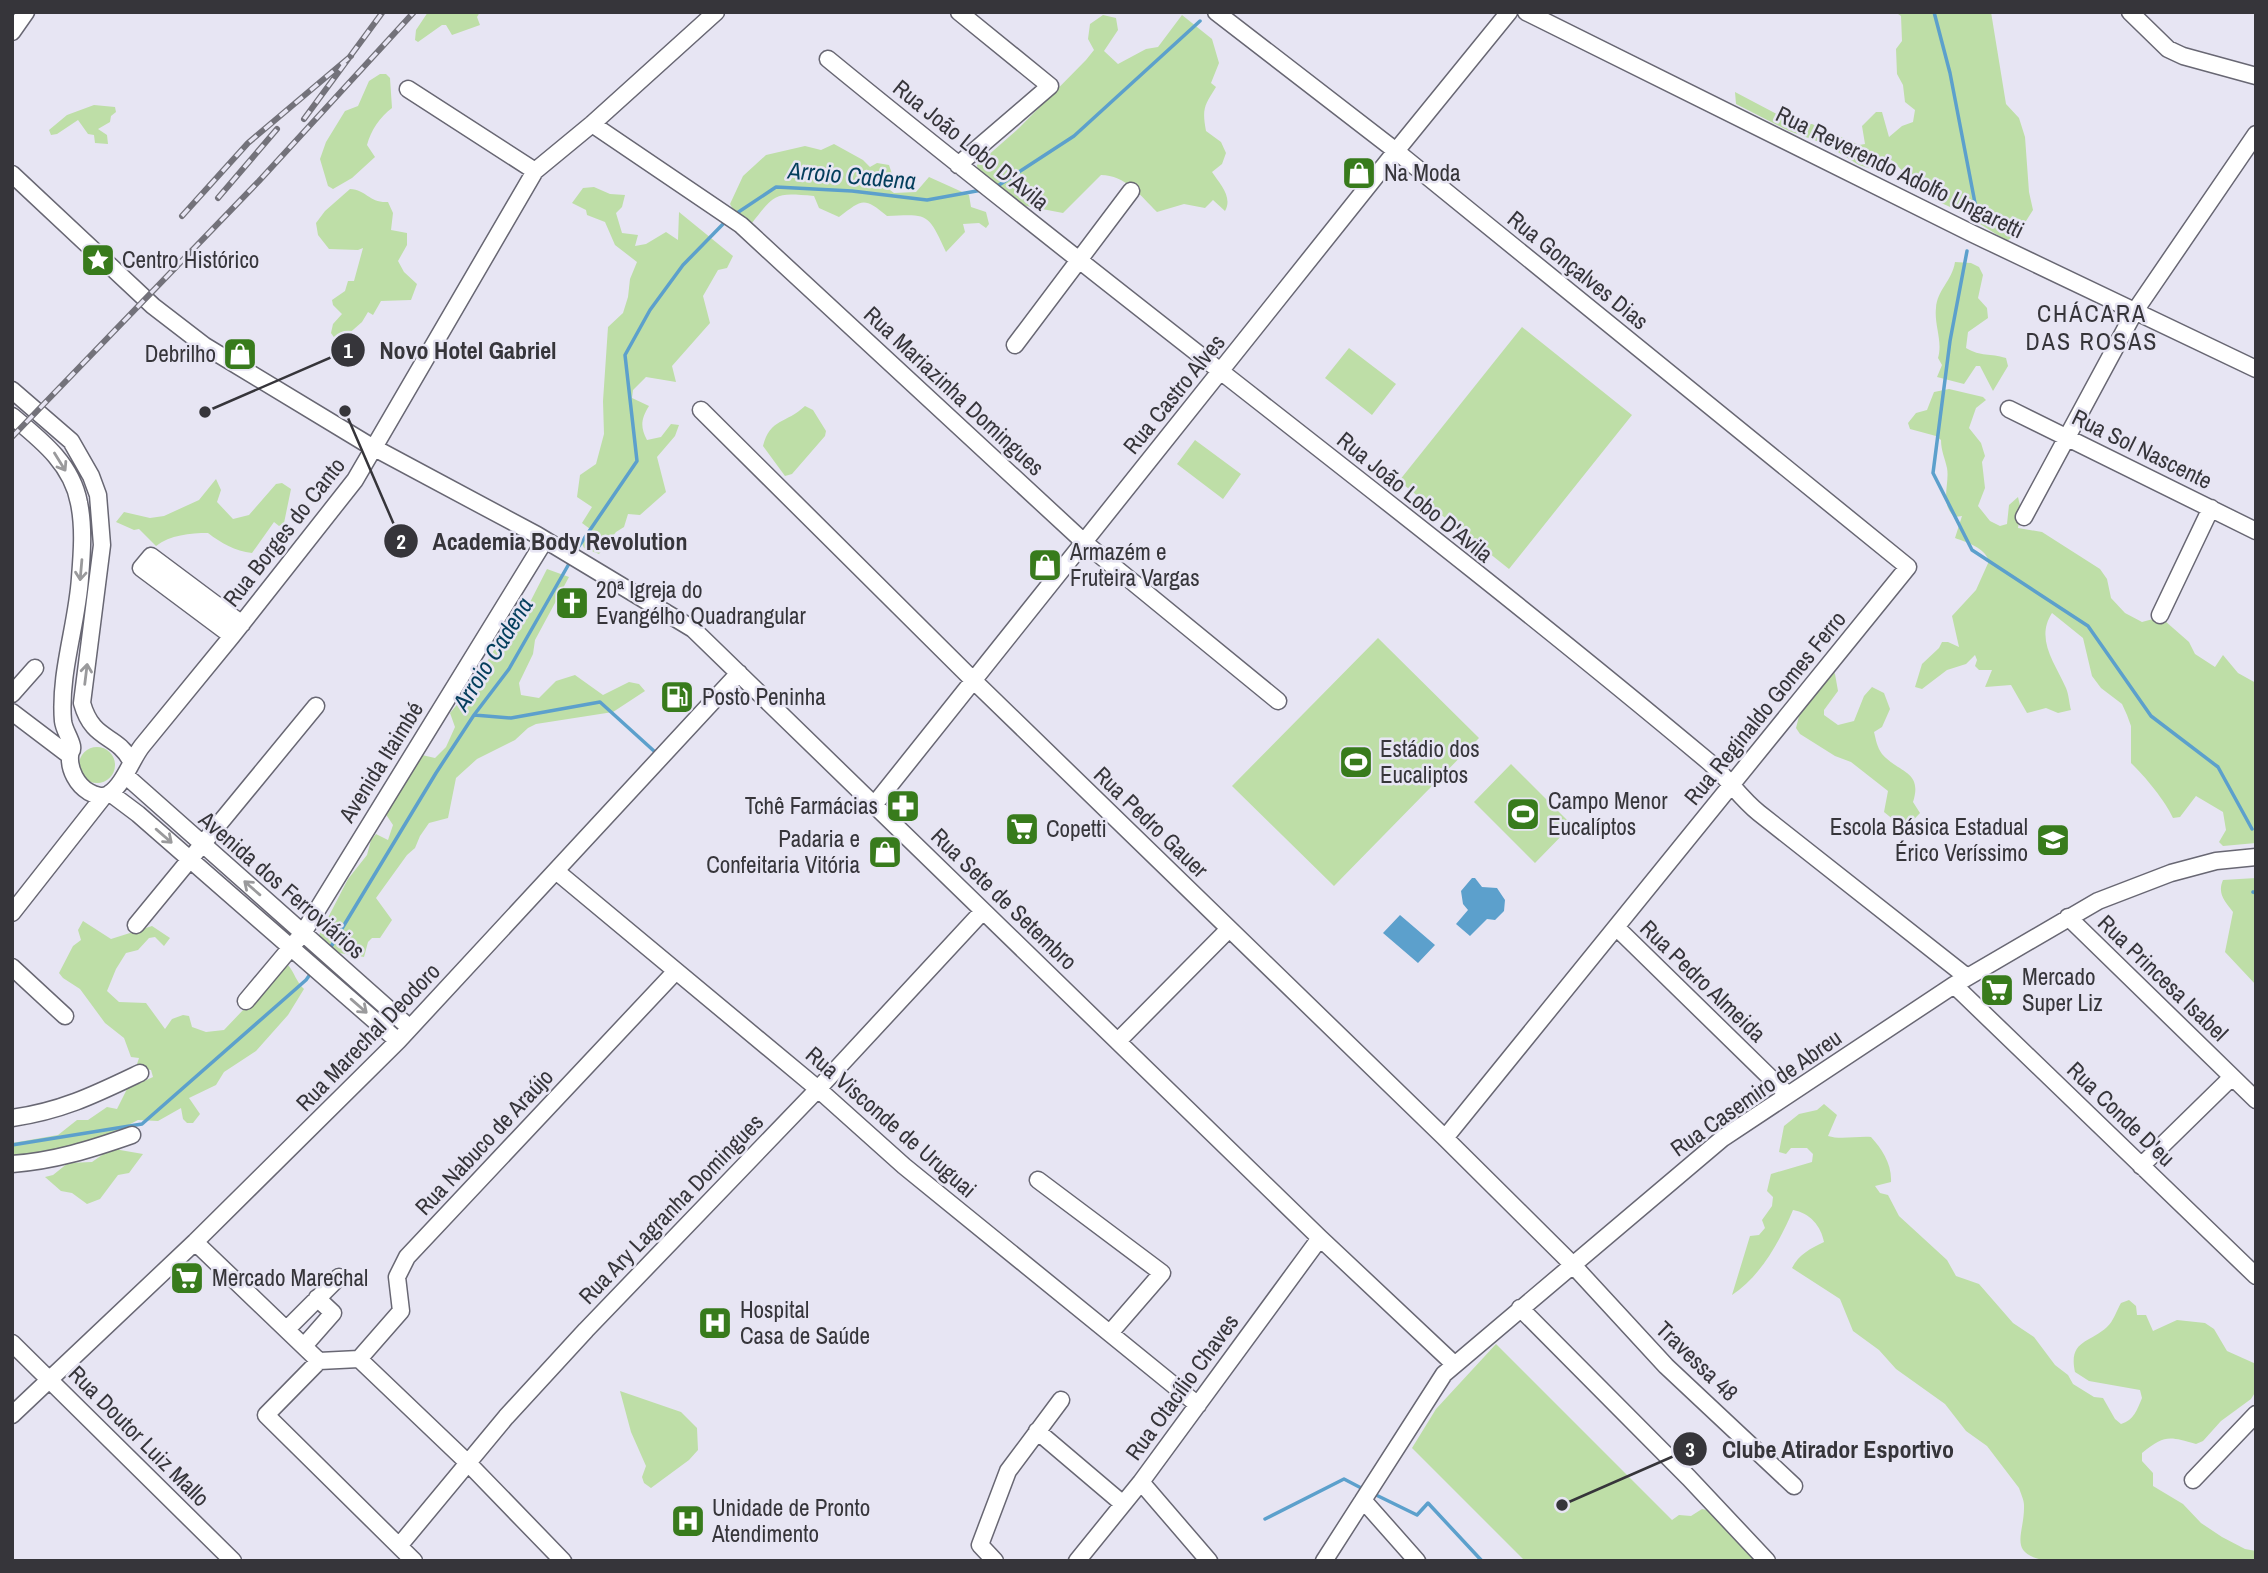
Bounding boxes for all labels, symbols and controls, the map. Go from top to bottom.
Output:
street label: Rua João Lobo D'Avila [887,72,1056,217]
street label: Rua Reverendo Adolfo Ungaretti [1771,98,2030,245]
water label: Arroio Cadena [786,153,917,197]
shop icon: Na Moda [1340,154,1378,192]
place label: Na Moda [1384,157,1461,188]
street label: Rua Gonçalves Dias [1501,203,1655,336]
place icon: Centro Histórico [79,241,117,279]
place label: Centro Histórico [122,244,259,275]
district label: CHÁCARA DAS ROSAS [2026,297,2158,357]
street label: Rua Mariazinha Domingues [858,299,1051,482]
street label: Rua Castro Alves [1116,327,1232,460]
callout: Novo Hotel Gabriel [330,328,570,373]
text: Novo Hotel Gabriel [379,334,557,366]
shop icon: Debrilho [221,335,259,373]
text: 1 [343,336,353,365]
place label: Debrilho [145,338,216,369]
street label: Rua Sol Nascente [2067,401,2217,496]
street label: Rua João Lobo D'Avila [1331,424,1500,569]
street label: Rua Borges do Canto [216,451,352,613]
one-way arrow [53,452,68,471]
callout: Academia Body Revolution [383,519,701,564]
text: Academia Body Revolution [433,525,687,557]
text: 2 [396,527,406,556]
place label: Armazém e Fruteira Vargas [1069,536,1200,593]
shop icon: Armazém e Fruteira Vargas [1026,546,1064,584]
one-way arrow [74,558,87,580]
place label: 20ª Igreja do Evangélho Quadrangular [596,574,806,631]
church icon: 20ª Igreja do Evangélho Quadrangular [553,584,591,622]
water label: Arroio Cadena [444,591,540,717]
street label: Rua Reginaldo Gomes Ferro [1677,604,1853,811]
one-way arrow [79,663,92,686]
fuel station icon: Posto Peninha [658,678,696,716]
place label: Posto Peninha [702,681,826,712]
street label: Avenida Itaimbé [331,695,430,829]
place label: Estádio dos Eucaliptos [1380,733,1480,790]
sports icon: Estádio dos Eucaliptos [1337,743,1375,781]
street label: Rua Pedro Gauer [1087,759,1216,885]
place label: Campo Menor Eucalíptos [1548,785,1668,842]
pharmacy icon: Tchê Farmácias [884,787,922,825]
place label: Tchê Farmácias [745,790,878,821]
sports icon: Campo Menor Eucalíptos [1504,795,1542,833]
street label: Avenida dos Ferroviários [192,803,372,965]
supermarket icon: Copetti [1003,810,1041,848]
place label: Escola Básica Estadual Érico Veríssimo [1830,811,2028,868]
place label: Copetti [1046,813,1107,844]
street label: Rua Sete de Setembro [925,821,1084,976]
school or university icon: Escola Básica Estadual Érico Veríssimo [2034,821,2072,859]
place label: Padaria e Confeitaria Vitória [706,823,861,880]
one-way arrow [155,828,173,844]
shop icon: Padaria e Confeitaria Vitória [866,833,904,871]
one-way arrow [243,880,261,896]
street label: Rua Princesa Isabel [2091,907,2235,1048]
street label: Rua Pedro Almeida [1634,913,1773,1049]
street label: Rua Marechal Deodoro [289,956,447,1118]
place label: Mercado Super Liz [2022,961,2103,1018]
supermarket icon: Mercado Super Liz [1978,971,2016,1009]
one-way arrow [350,998,367,1015]
street label: Rua Casemiro de Abreu [1664,1022,1847,1163]
street label: Rua Visconde de Uruguai [799,1039,983,1204]
street label: Rua Conde D'eu [2061,1054,2182,1173]
street label: Rua Nabuco de Araújo [408,1062,560,1222]
street label: Rua Ary Lagranha Domingues [571,1107,770,1311]
supermarket icon: Mercado Marechal [168,1259,206,1297]
place label: Mercado Marechal [212,1262,368,1293]
place label: Hospital Casa de Saúde [740,1294,870,1351]
hospital icon: Hospital Casa de Saúde [696,1304,734,1342]
street label: Rua Otacílio Chaves [1118,1307,1245,1466]
street label: Travessa 48 [1650,1314,1745,1408]
street label: Rua Doutor Luiz Mallo [62,1358,217,1513]
callout: Clube Atirador Esportivo [1672,1427,1968,1472]
text: Clube Atirador Esportivo [1722,1433,1954,1465]
text: 3 [1685,1435,1695,1464]
place label: Unidade de Pronto Atendimento [711,1492,870,1549]
hospital icon: Unidade de Pronto Atendimento [669,1502,707,1540]

